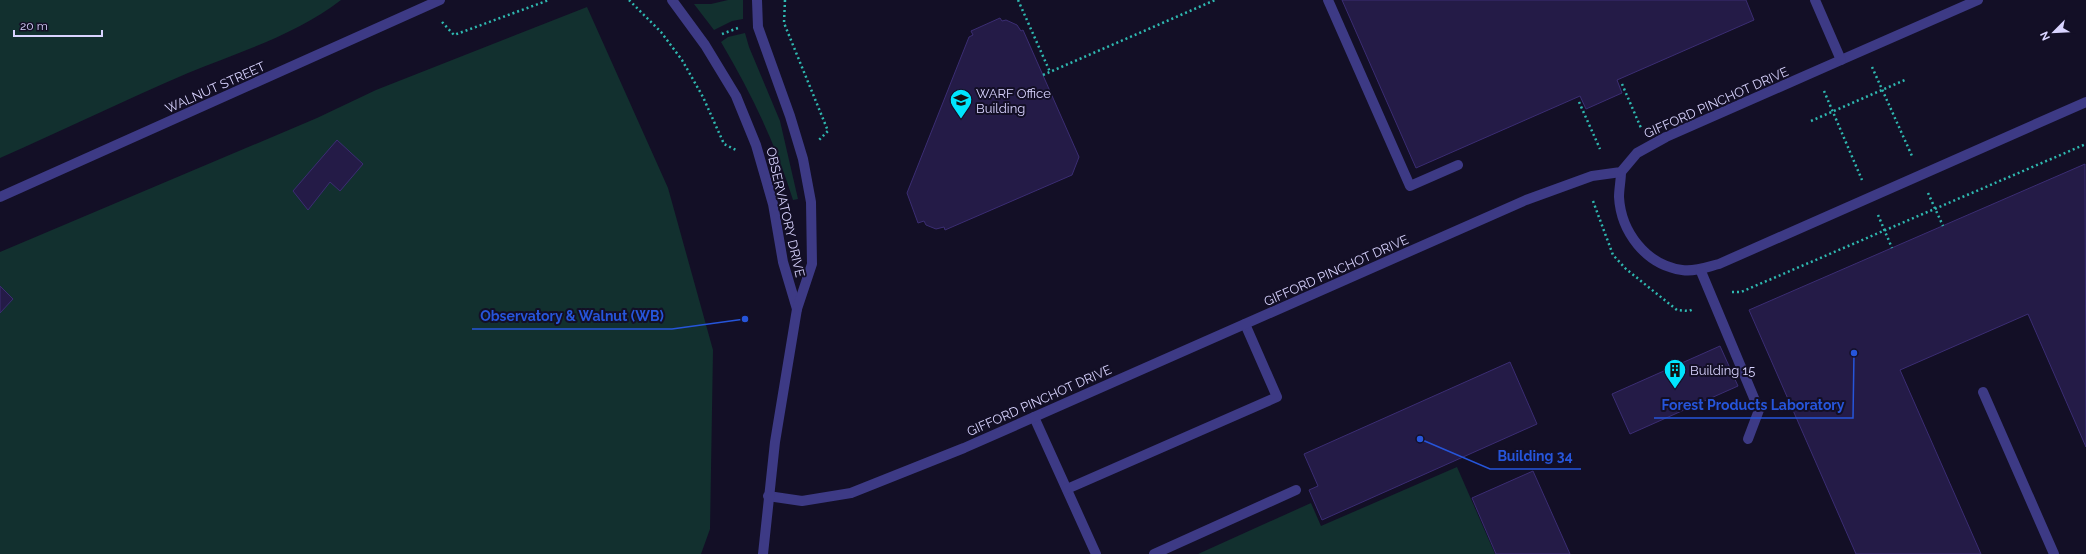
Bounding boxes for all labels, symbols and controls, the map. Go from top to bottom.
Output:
scale bar [14,12,102,38]
north arrow [2034,12,2074,52]
text: 20 m [20,19,48,33]
text: N [2038,29,2053,42]
street label: WALNUT STREET [163,59,268,116]
street label: GIFFORD PINCHOT DRIVE [1642,64,1791,141]
place label: WARF Office Building [976,86,1051,116]
school or university icon: WARF Office Building [948,87,974,120]
street label: OBSERVATORY DRIVE [763,146,808,279]
street label: GIFFORD PINCHOT DRIVE [1262,232,1411,309]
callout: Observatory & Walnut (WB) [472,303,672,329]
text: Observatory & Walnut (WB) [480,308,664,324]
building icon: Building 15 [1662,357,1688,390]
street label: GIFFORD PINCHOT DRIVE [965,362,1114,439]
place label: Building 15 [1690,363,1755,378]
callout: Forest Products Laboratory [1654,392,1853,418]
text: Forest Products Laboratory [1662,397,1845,413]
callout: Building 34 [1490,443,1581,469]
text: Building 34 [1497,448,1573,464]

